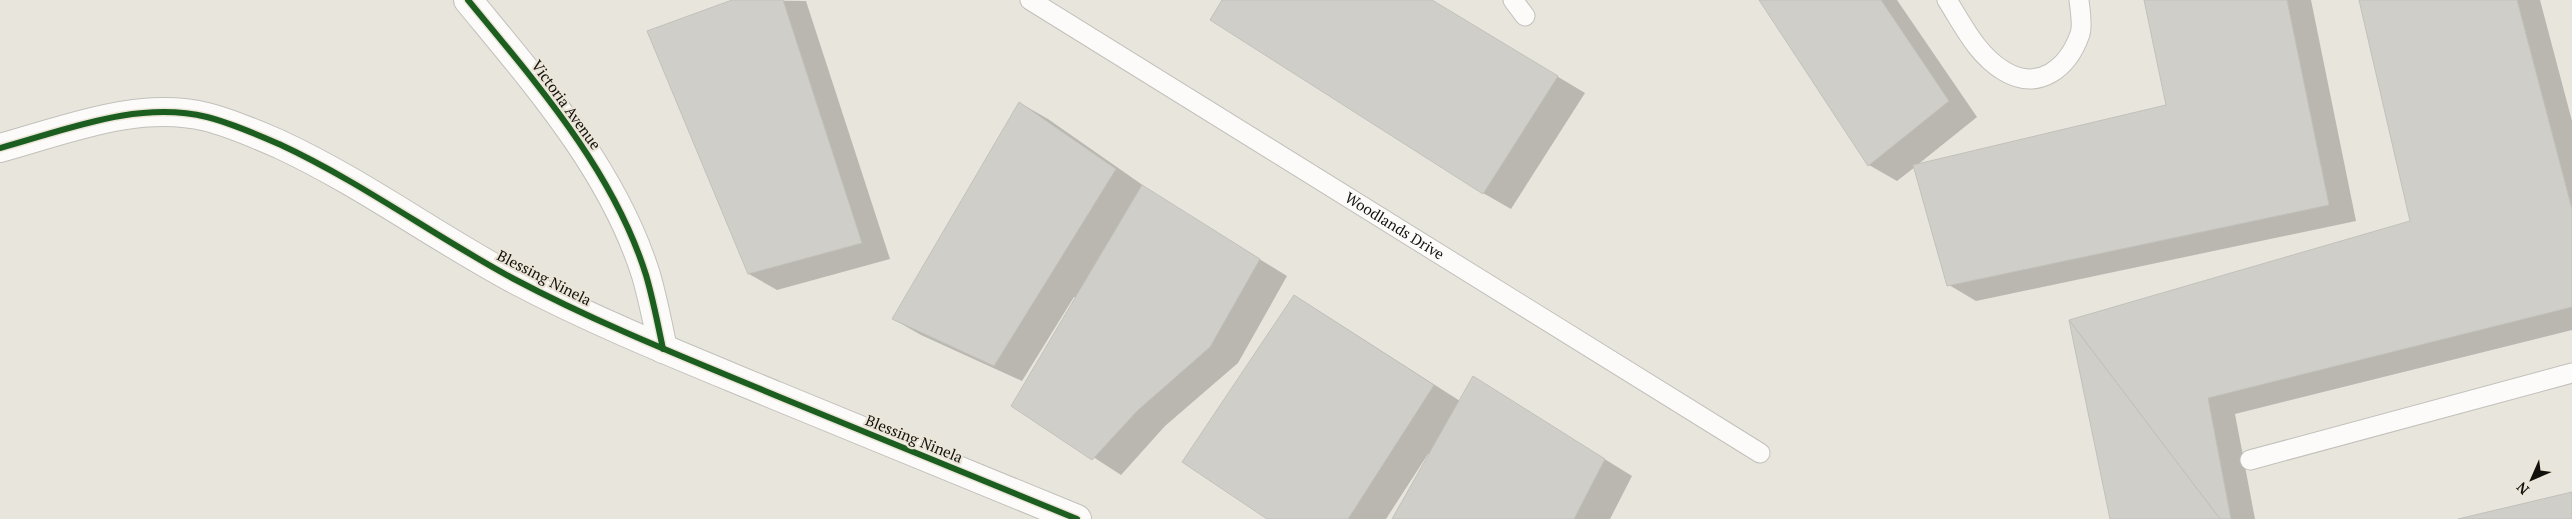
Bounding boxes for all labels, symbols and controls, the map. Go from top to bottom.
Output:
street label: Victoria Avenue [528,56,606,153]
street label: Woodlands Drive [1342,187,1448,264]
street label: Blessing Ninela [494,245,595,310]
street label: Blessing Ninela [863,409,966,467]
north arrow [2507,454,2557,504]
text: N [2512,478,2533,499]

